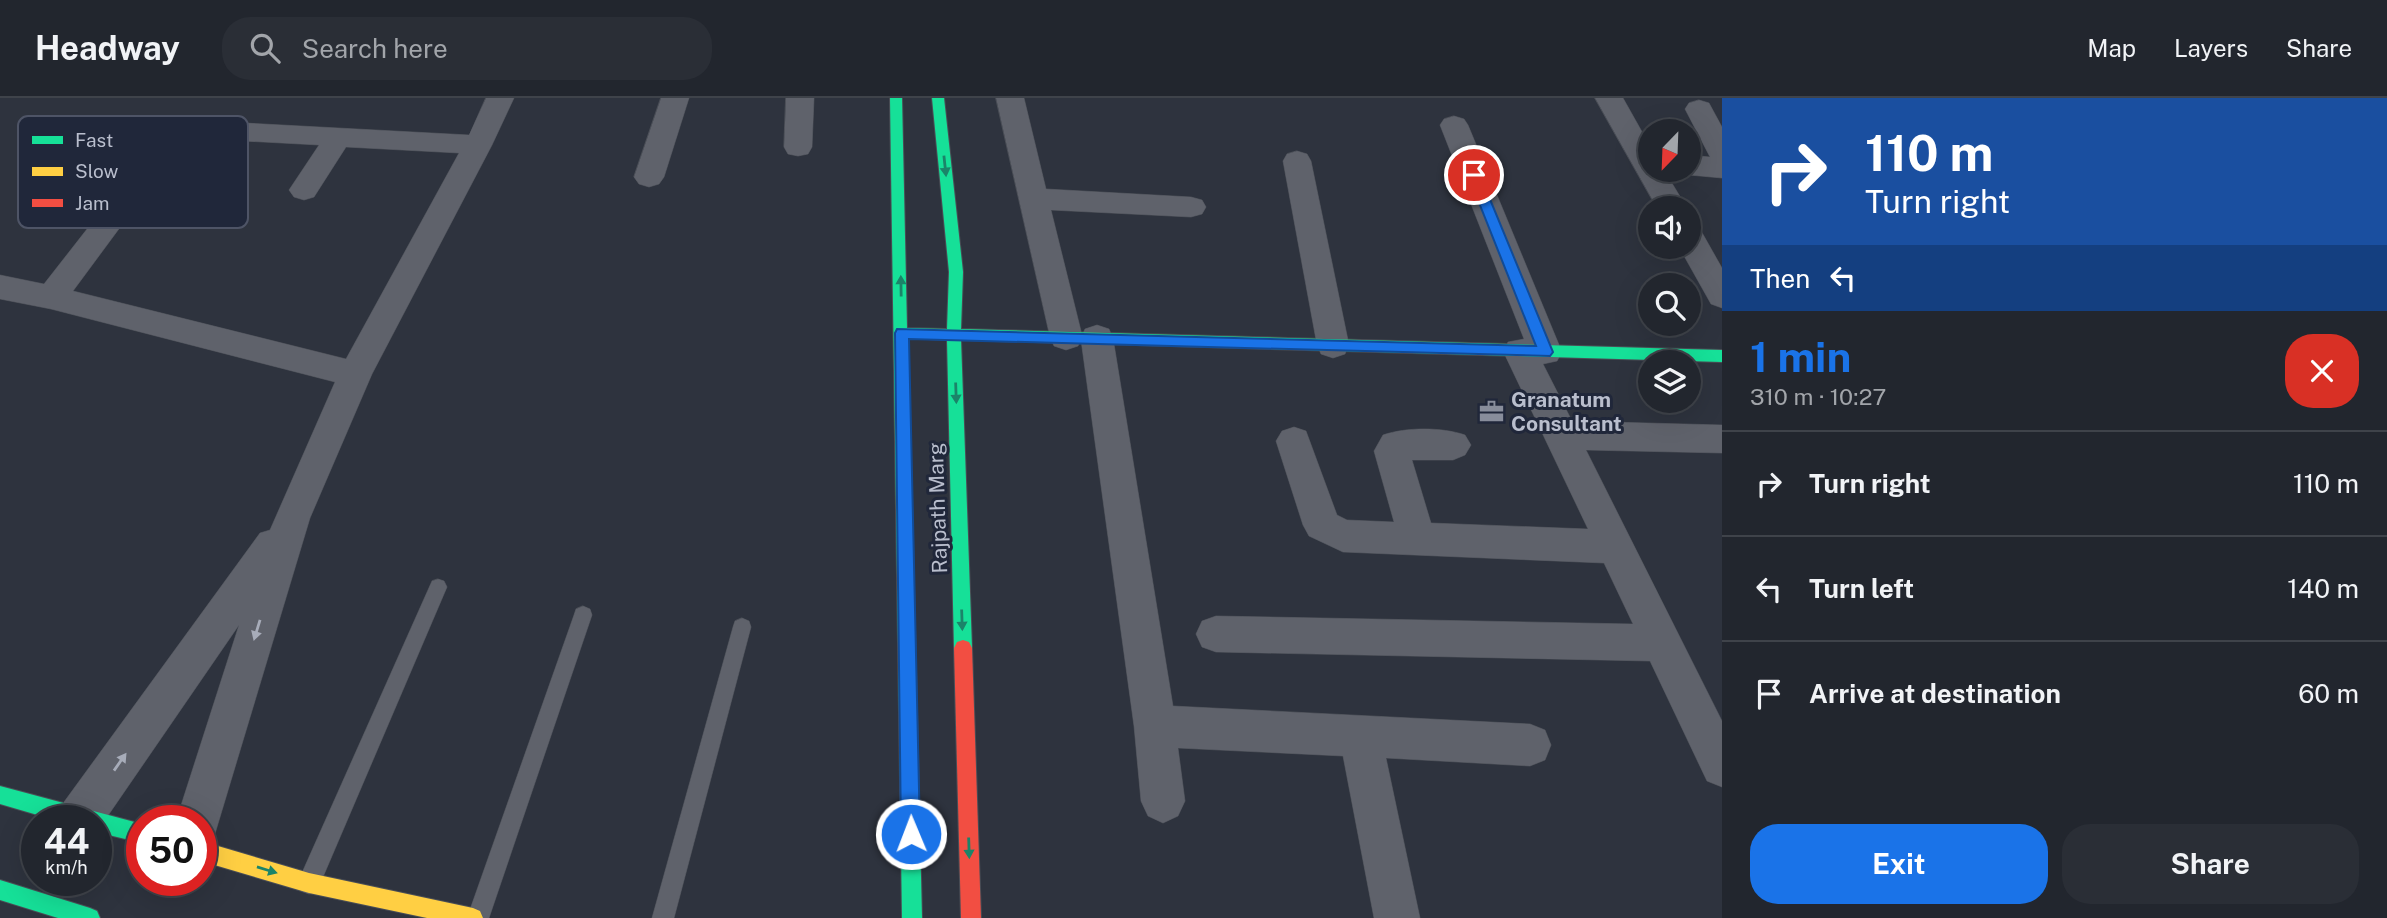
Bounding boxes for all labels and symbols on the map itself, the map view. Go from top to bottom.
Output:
legend [18,116,248,228]
north arrow [1638,119,1701,182]
text: Fast [75,129,113,151]
pin [1444,145,1504,205]
one-way arrow [940,155,951,177]
text: Slow [75,160,119,182]
text: Jam [75,192,109,214]
one-way arrow [895,275,906,297]
one-way arrow [950,382,962,404]
place label: Granatum Consultant [1511,387,1622,436]
office icon: Granatum Consultant [1477,398,1505,426]
street label: Rajpath Marg [923,442,952,574]
one-way arrow [957,609,968,631]
one-way arrow [252,620,262,641]
one-way arrow [113,753,127,771]
position arrow [874,797,948,871]
speed limit sign: 50 [126,805,217,896]
one-way arrow [963,837,974,859]
one-way arrow [256,866,277,876]

